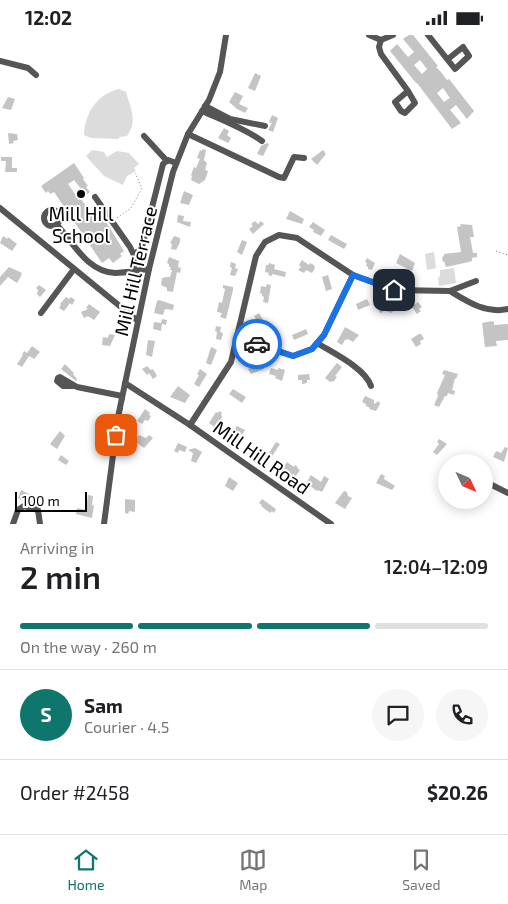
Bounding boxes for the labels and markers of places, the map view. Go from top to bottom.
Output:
marker: Mill Hill School [75,188,87,200]
place label: Mill Hill School [48,202,114,247]
pin [373,269,415,311]
pin [95,414,137,456]

